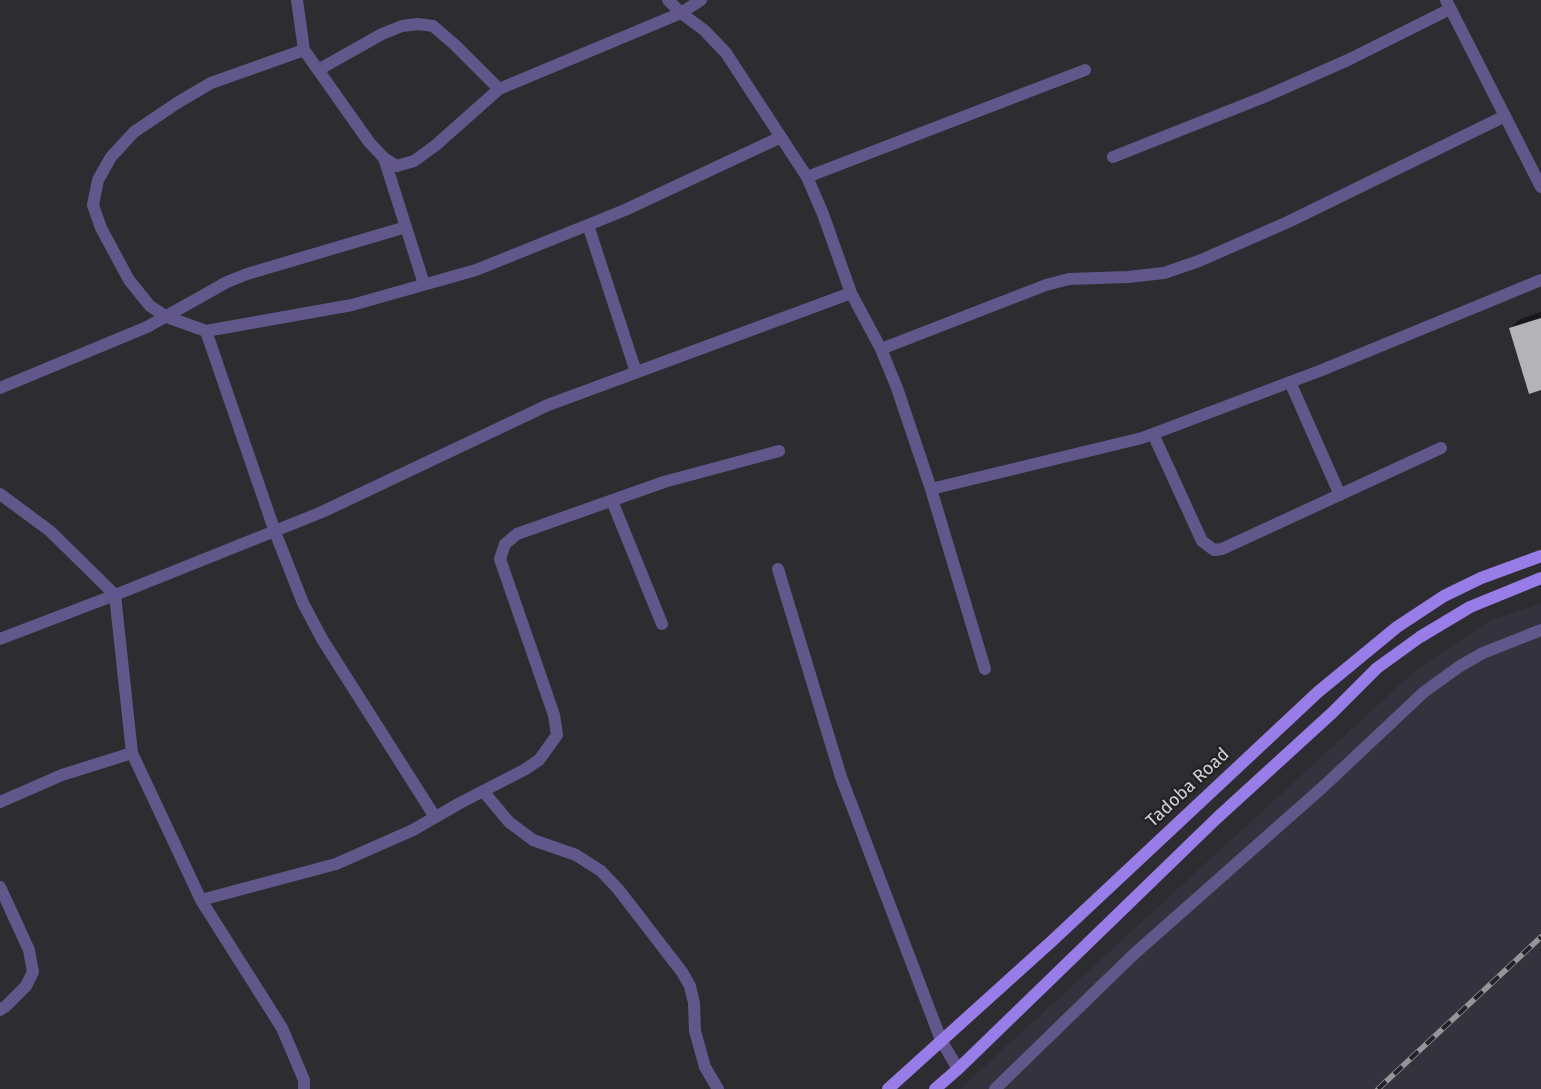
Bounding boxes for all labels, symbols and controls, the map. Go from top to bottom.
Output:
street label: Tadoba Road [1142,744,1234,832]

